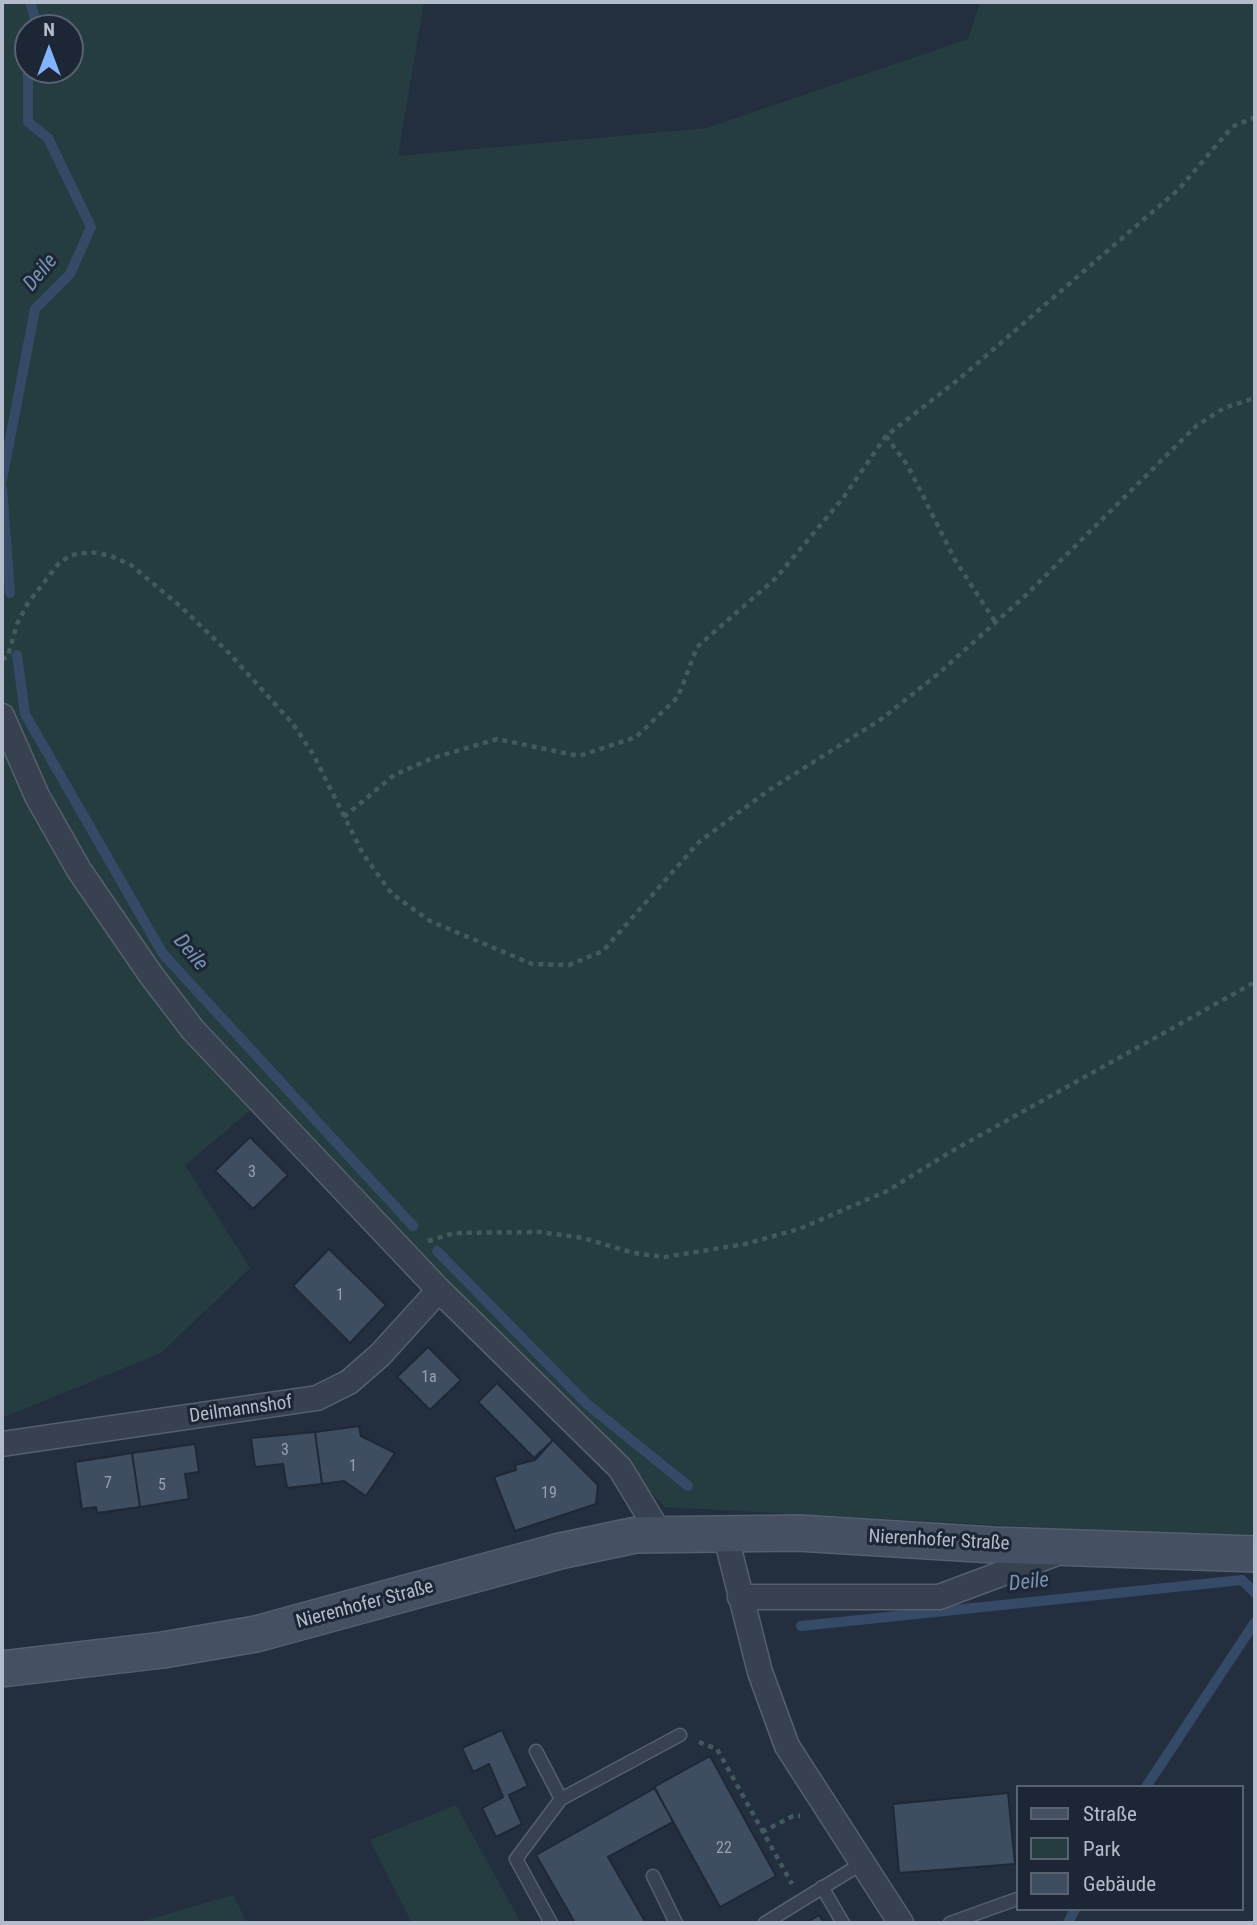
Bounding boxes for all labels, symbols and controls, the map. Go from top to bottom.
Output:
north arrow [14,14,84,84]
text: N [43,18,55,41]
water label: Deile [18,250,64,296]
water label: Deile [167,930,213,976]
house number: 3 [248,1163,256,1183]
house number: 1 [336,1286,344,1306]
house number: 1a [421,1368,437,1388]
street label: Deilmannshof [188,1391,294,1429]
house number: 3 [281,1441,289,1461]
house number: 1 [349,1457,357,1477]
house number: 7 [104,1474,112,1494]
house number: 5 [158,1476,166,1496]
house number: 19 [541,1484,557,1504]
street label: Nierenhofer Straße [868,1526,1010,1556]
water label: Deile [1008,1568,1050,1598]
street label: Nierenhofer Straße [294,1576,436,1634]
legend [1016,1785,1243,1911]
text: Straße [1083,1802,1137,1826]
text: Park [1083,1837,1120,1861]
house number: 22 [716,1839,732,1859]
text: Gebäude [1083,1872,1156,1896]

